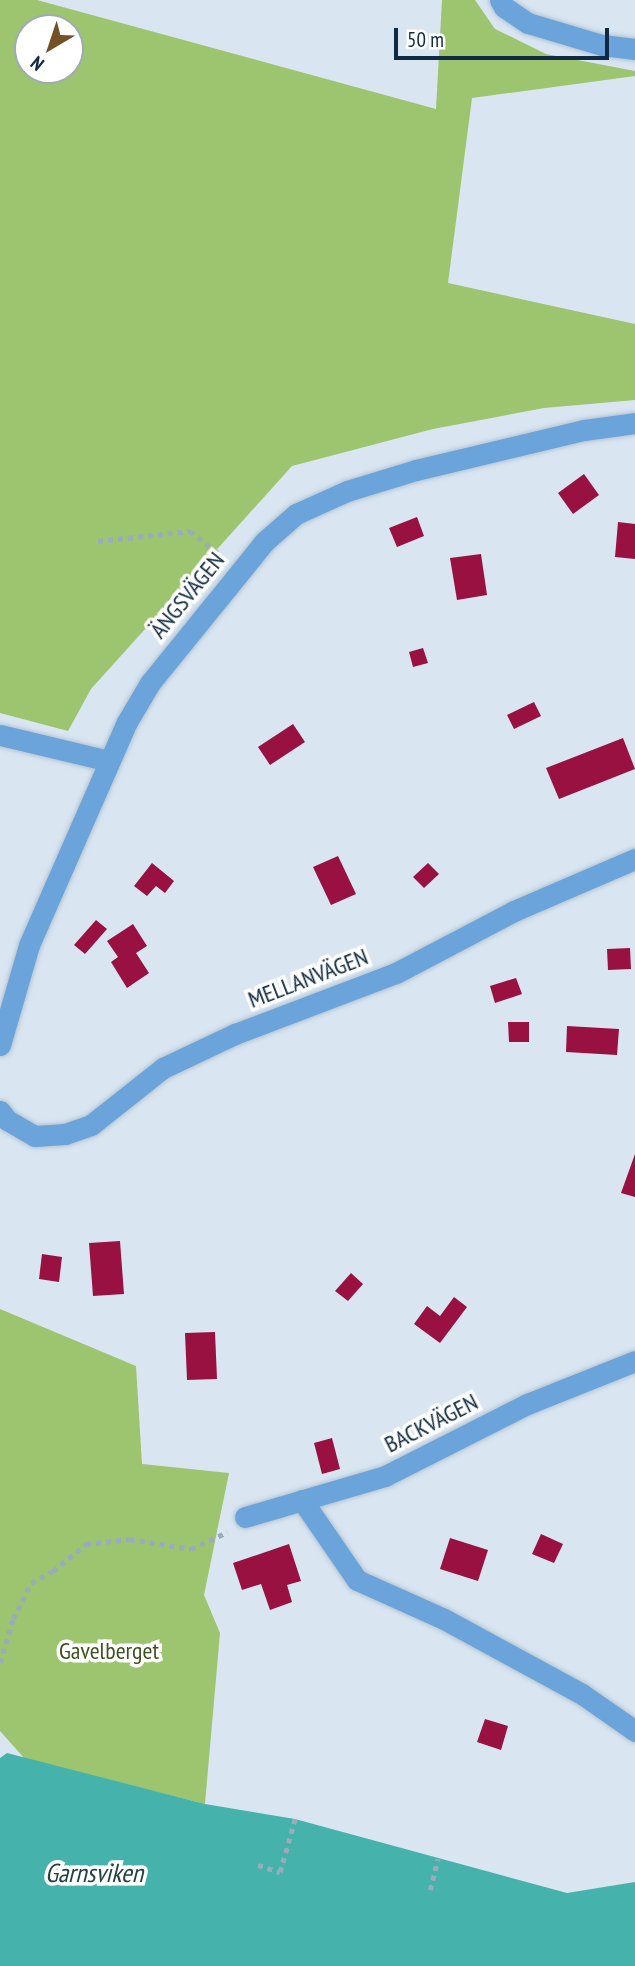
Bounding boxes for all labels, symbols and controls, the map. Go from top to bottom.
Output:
north arrow [14,14,84,84]
scale bar [397,14,612,58]
text: 50 m [407,26,444,53]
text: N [26,51,49,76]
street label: ÄNGSVÄGEN [144,546,230,644]
street label: MELLANVÄGEN [244,942,372,1014]
street label: BACKVÄGEN [380,1387,482,1459]
park label: Gavelberget [59,1637,159,1665]
water label: Garnsviken [45,1857,143,1889]

